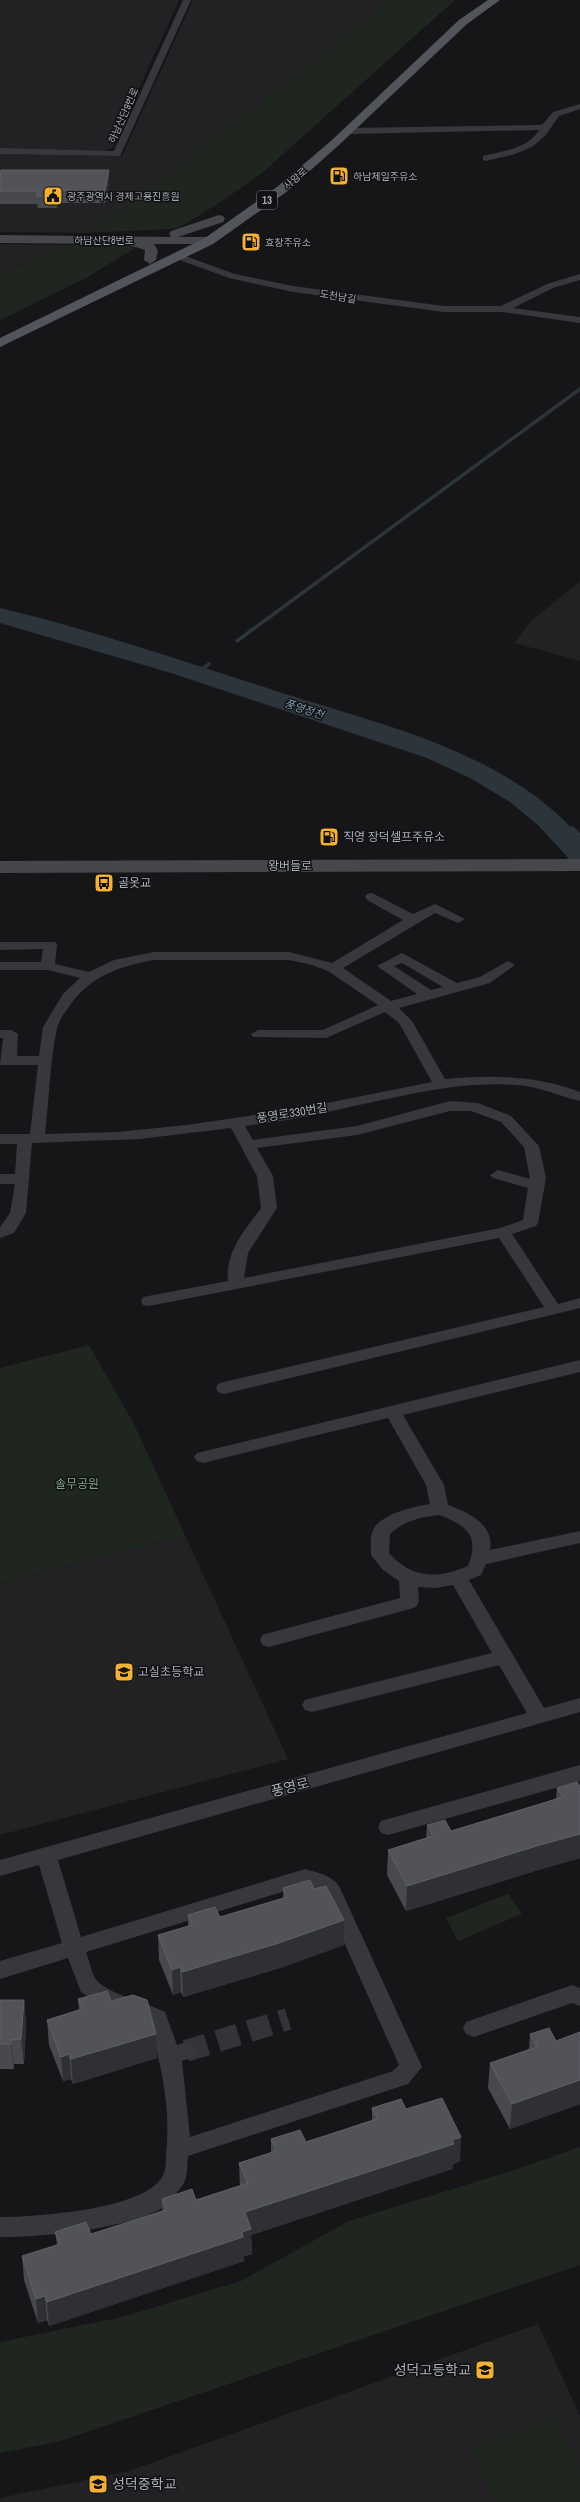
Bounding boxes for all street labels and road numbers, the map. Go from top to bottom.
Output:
street label: 하남산단9번로 [105,85,142,145]
street label: 사암로 [281,164,310,192]
road number: 13 [257,191,277,209]
street label: 하남산단8번로 [74,234,134,247]
street label: 도천남길 [319,287,357,306]
street label: 왕버들로 [268,858,312,874]
street label: 풍영로330번길 [255,1099,329,1127]
street label: 풍영로 [269,1774,311,1800]

